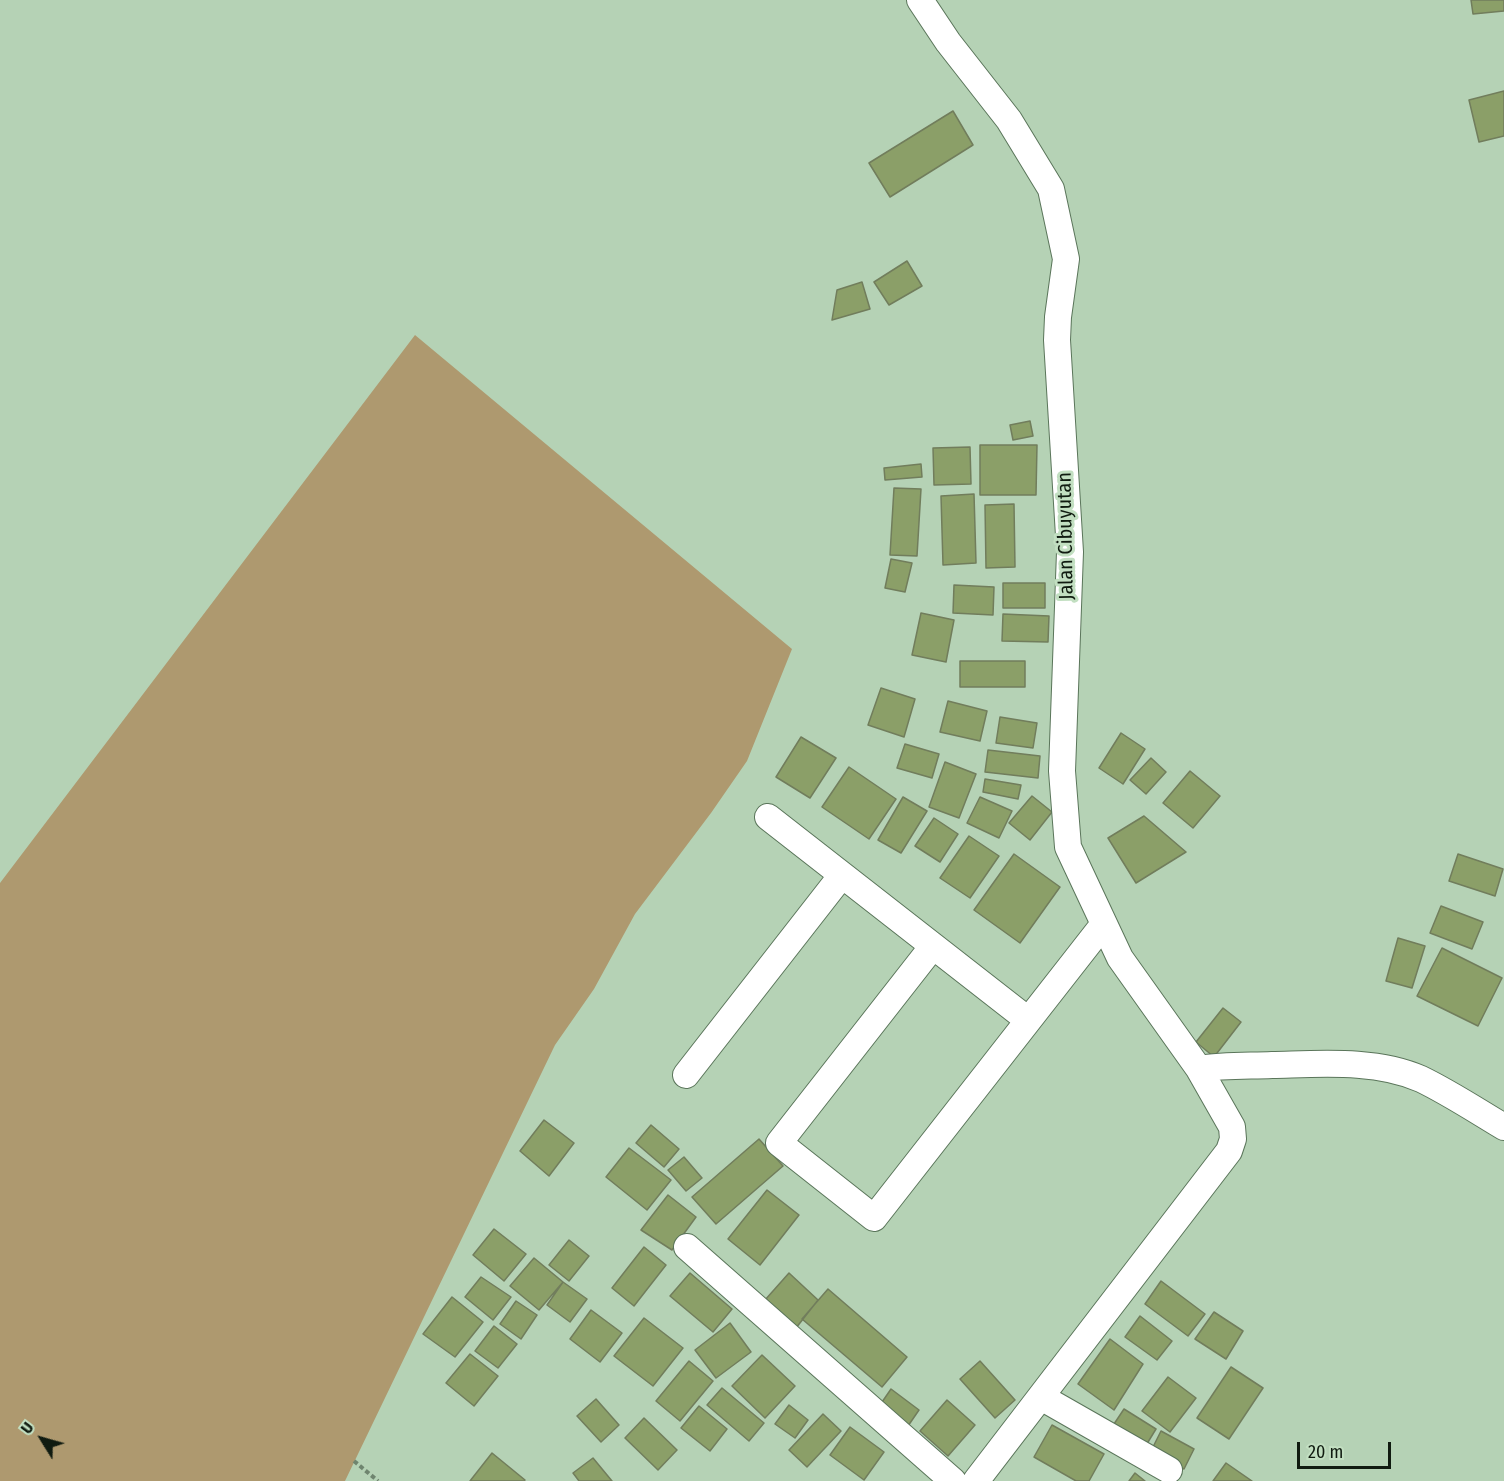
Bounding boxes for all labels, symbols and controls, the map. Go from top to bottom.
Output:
street label: Jalan Cibuyutan [1053,472,1079,600]
north arrow [12,1409,72,1469]
text: U [17,1418,38,1437]
scale bar [1300,1430,1394,1468]
text: 20 m [1308,1441,1343,1463]

